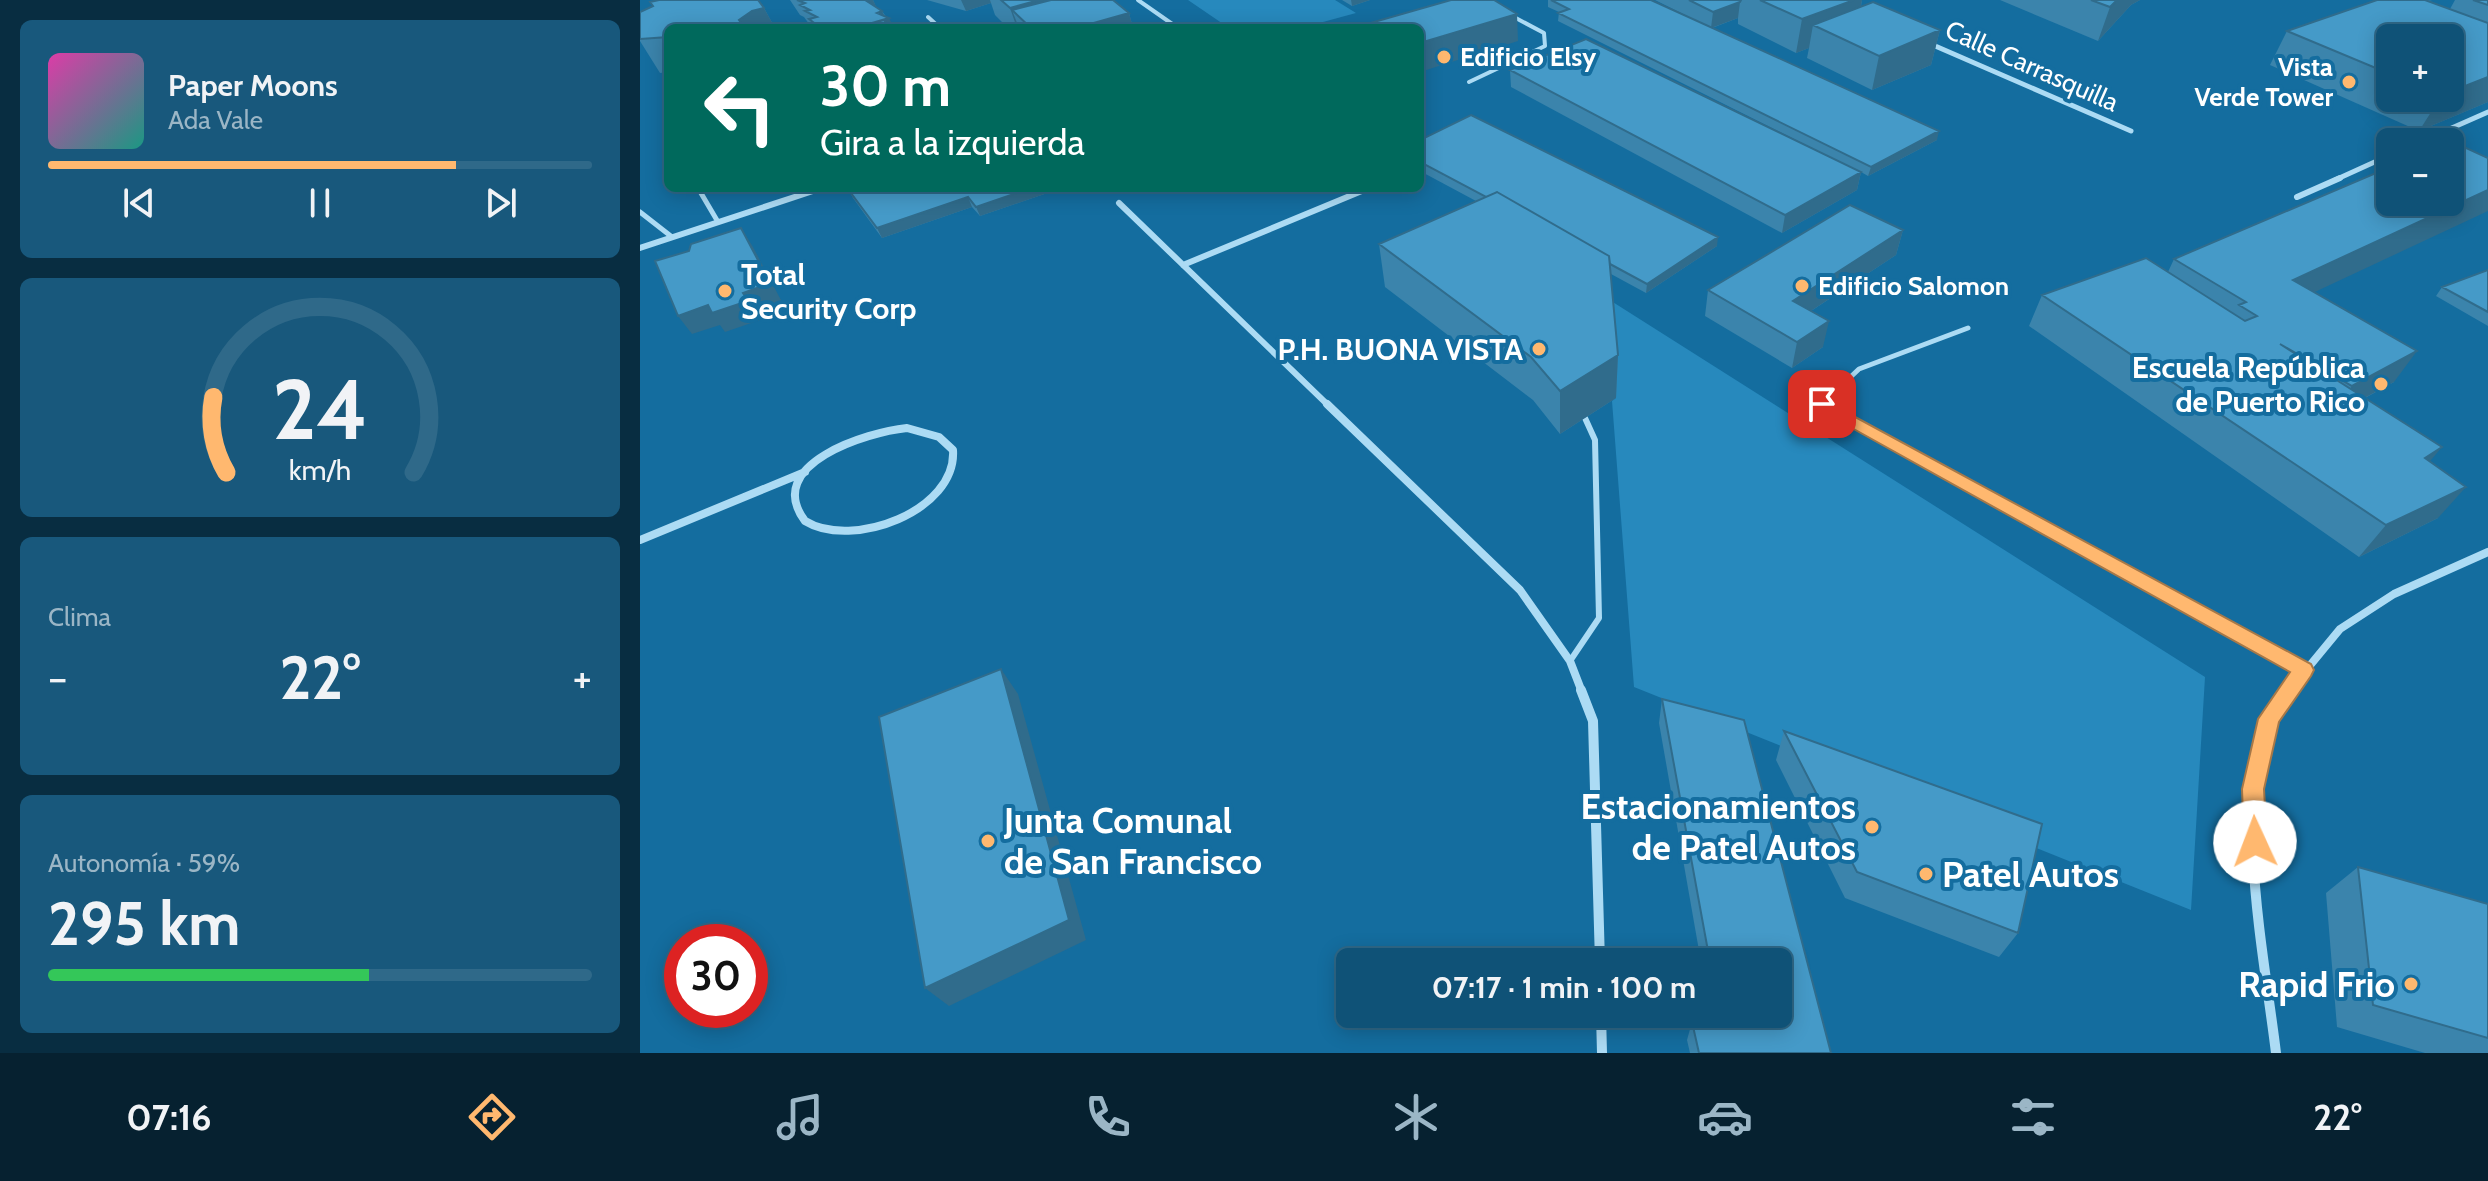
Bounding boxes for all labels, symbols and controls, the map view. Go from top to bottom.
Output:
street label: Calle Carrasquilla [1940,14,2124,119]
map controls [2376,24,2464,216]
button: + [2376,24,2464,112]
place label: Edificio Elsy [1460,41,1596,73]
marker: Edificio Elsy [1435,48,1453,66]
place label: Vista Verde Tower [2195,51,2333,113]
text: 30 m [820,52,951,120]
icon: left [688,56,792,160]
text: Paper Moons [168,67,338,104]
marker: Vista Verde Tower [2340,73,2358,91]
text: Ada Vale [168,104,263,136]
text: Gira a la izquierda [820,120,1085,164]
button: − [2376,128,2464,216]
icon: previous [117,181,161,225]
icon: pause [298,181,342,225]
icon: next [479,181,523,225]
place label: Total Security Corp [741,256,916,327]
place label: Edificio Salomon [1818,270,2009,302]
marker: Edificio Salomon [1793,277,1811,295]
marker: Total Security Corp [716,282,734,300]
place label: P.H. BUONA VISTA [1277,331,1523,368]
marker: P.H. BUONA VISTA [1530,340,1548,358]
place label: Escuela República de Puerto Rico [2132,349,2365,420]
text: 24 [272,359,368,460]
pin [1788,370,1856,438]
marker: Escuela República de Puerto Rico [2372,375,2390,393]
icon: arrive [1800,382,1844,426]
text: km/h [289,453,351,488]
text: Clima [48,601,111,633]
text: 22° [280,641,360,714]
text: − [48,651,67,704]
text: + [573,651,592,704]
place label: Estacionamientos de Patel Autos [1580,784,1856,869]
place label: Junta Comunal de San Francisco [1003,798,1262,883]
position arrow [2213,800,2297,884]
marker: Estacionamientos de Patel Autos [1863,818,1881,836]
marker: Junta Comunal de San Francisco [979,832,997,850]
text: Autonomía · 59% [48,847,240,879]
place label: Patel Autos [1942,852,2119,896]
marker: Patel Autos [1917,865,1935,883]
text: 295 km [48,887,240,960]
speed limit sign: 30 [664,924,768,1028]
place label: Rapid Frio [2238,962,2395,1006]
text: 07:17 · 1 min · 100 m [1432,969,1696,1006]
marker: Rapid Frio [2402,975,2420,993]
icon: directions [464,1089,520,1145]
icon: music [772,1089,828,1145]
icon: phone [1080,1089,1136,1145]
icon: climate [1388,1089,1444,1145]
icon: car [1697,1089,1753,1145]
icon: filters [2005,1089,2061,1145]
text: 07:16 [126,1095,211,1139]
text: 22° [2313,1095,2362,1139]

